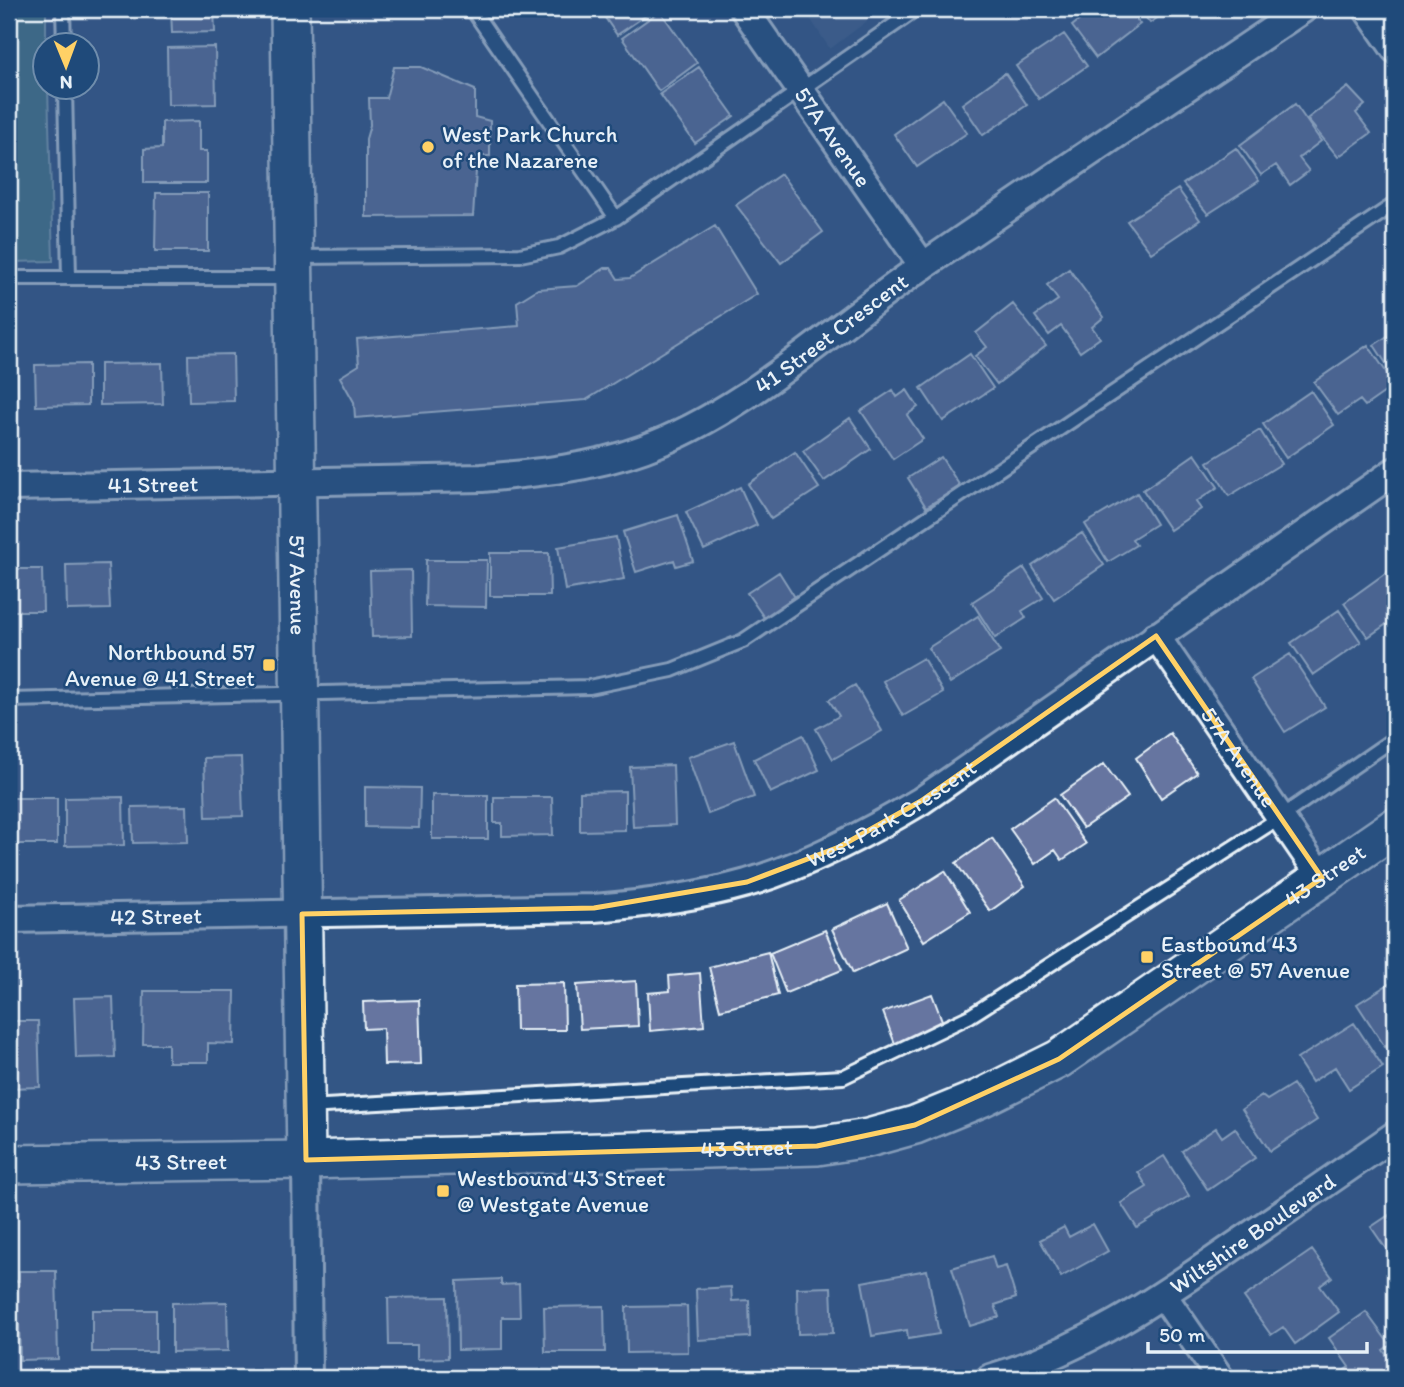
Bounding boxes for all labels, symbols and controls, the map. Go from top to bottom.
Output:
north arrow [32,32,102,102]
text: N [60,71,73,94]
street label: 57A Avenue [789,82,878,192]
place label: West Park Church of the Nazarene [442,120,618,174]
marker: West Park Church of the Nazarene [420,139,436,155]
street label: 41 Street Crescent [749,267,914,400]
street label: 41 Street [107,469,199,499]
street label: 57 Avenue [283,534,313,635]
place label: Northbound 57 Avenue @ 41 Street [65,638,255,692]
marker: Northbound 57 Avenue @ 41 Street [261,657,277,673]
street label: 57A Avenue [1195,702,1283,813]
street label: West Park Crescent [802,753,982,873]
street label: 43 Street [1279,838,1371,913]
street label: 42 Street [110,901,203,931]
place label: Eastbound 43 Street @ 57 Avenue [1161,930,1350,984]
marker: Eastbound 43 Street @ 57 Avenue [1139,949,1155,965]
street label: 43 Street [700,1133,794,1163]
street label: 43 Street [135,1147,228,1176]
place label: Westbound 43 Street @ Westgate Avenue [457,1164,666,1218]
street label: Wiltshire Boulevard [1164,1167,1341,1300]
marker: Westbound 43 Street @ Westgate Avenue [435,1183,451,1199]
scale bar [1148,1310,1367,1354]
text: 50 m [1159,1322,1206,1347]

